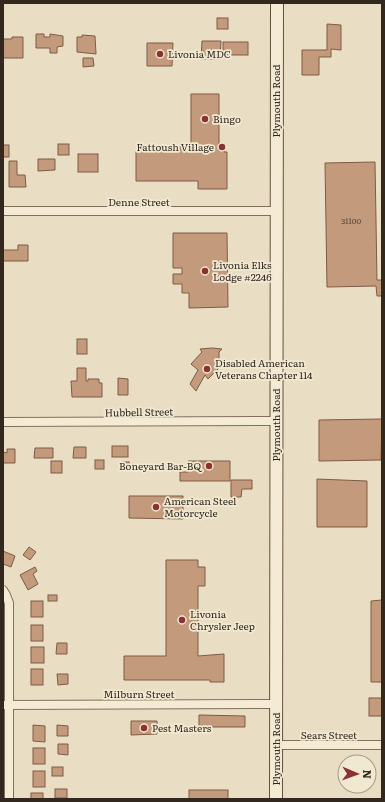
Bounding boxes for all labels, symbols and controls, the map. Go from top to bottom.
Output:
place label: Livonia MDC [168,46,231,61]
marker: Livonia MDC [155,49,165,59]
street label: Plymouth Road [268,64,283,138]
place label: Bingo [213,111,241,126]
marker: Bingo [200,114,210,124]
place label: Fattoush Village [137,139,214,154]
marker: Fattoush Village [217,142,227,152]
street label: Denne Street [108,194,170,209]
house number: 31100 [341,215,361,226]
place label: Livonia Elks Lodge #2246 [213,257,272,284]
marker: Livonia Elks Lodge #2246 [200,266,210,276]
place label: Disabled American Veterans Chapter 114 [215,355,313,382]
marker: Disabled American Veterans Chapter 114 [202,364,212,374]
street label: Plymouth Road [268,388,283,462]
street label: Hubbell Street [105,403,173,420]
place label: Boneyard Bar-BQ [119,458,202,473]
marker: Boneyard Bar-BQ [204,461,214,471]
place label: American Steel Motorcycle [164,493,237,520]
marker: American Steel Motorcycle [151,502,161,512]
place label: Livonia Chrysler Jeep [190,606,255,633]
marker: Livonia Chrysler Jeep [177,615,187,625]
street label: Milburn Street [104,686,174,701]
street label: Plymouth Road [268,712,283,786]
place label: Pest Masters [152,720,212,735]
marker: Pest Masters [139,723,149,733]
street label: Sears Street [301,727,357,742]
north arrow [337,754,377,794]
text: N [360,769,376,779]

